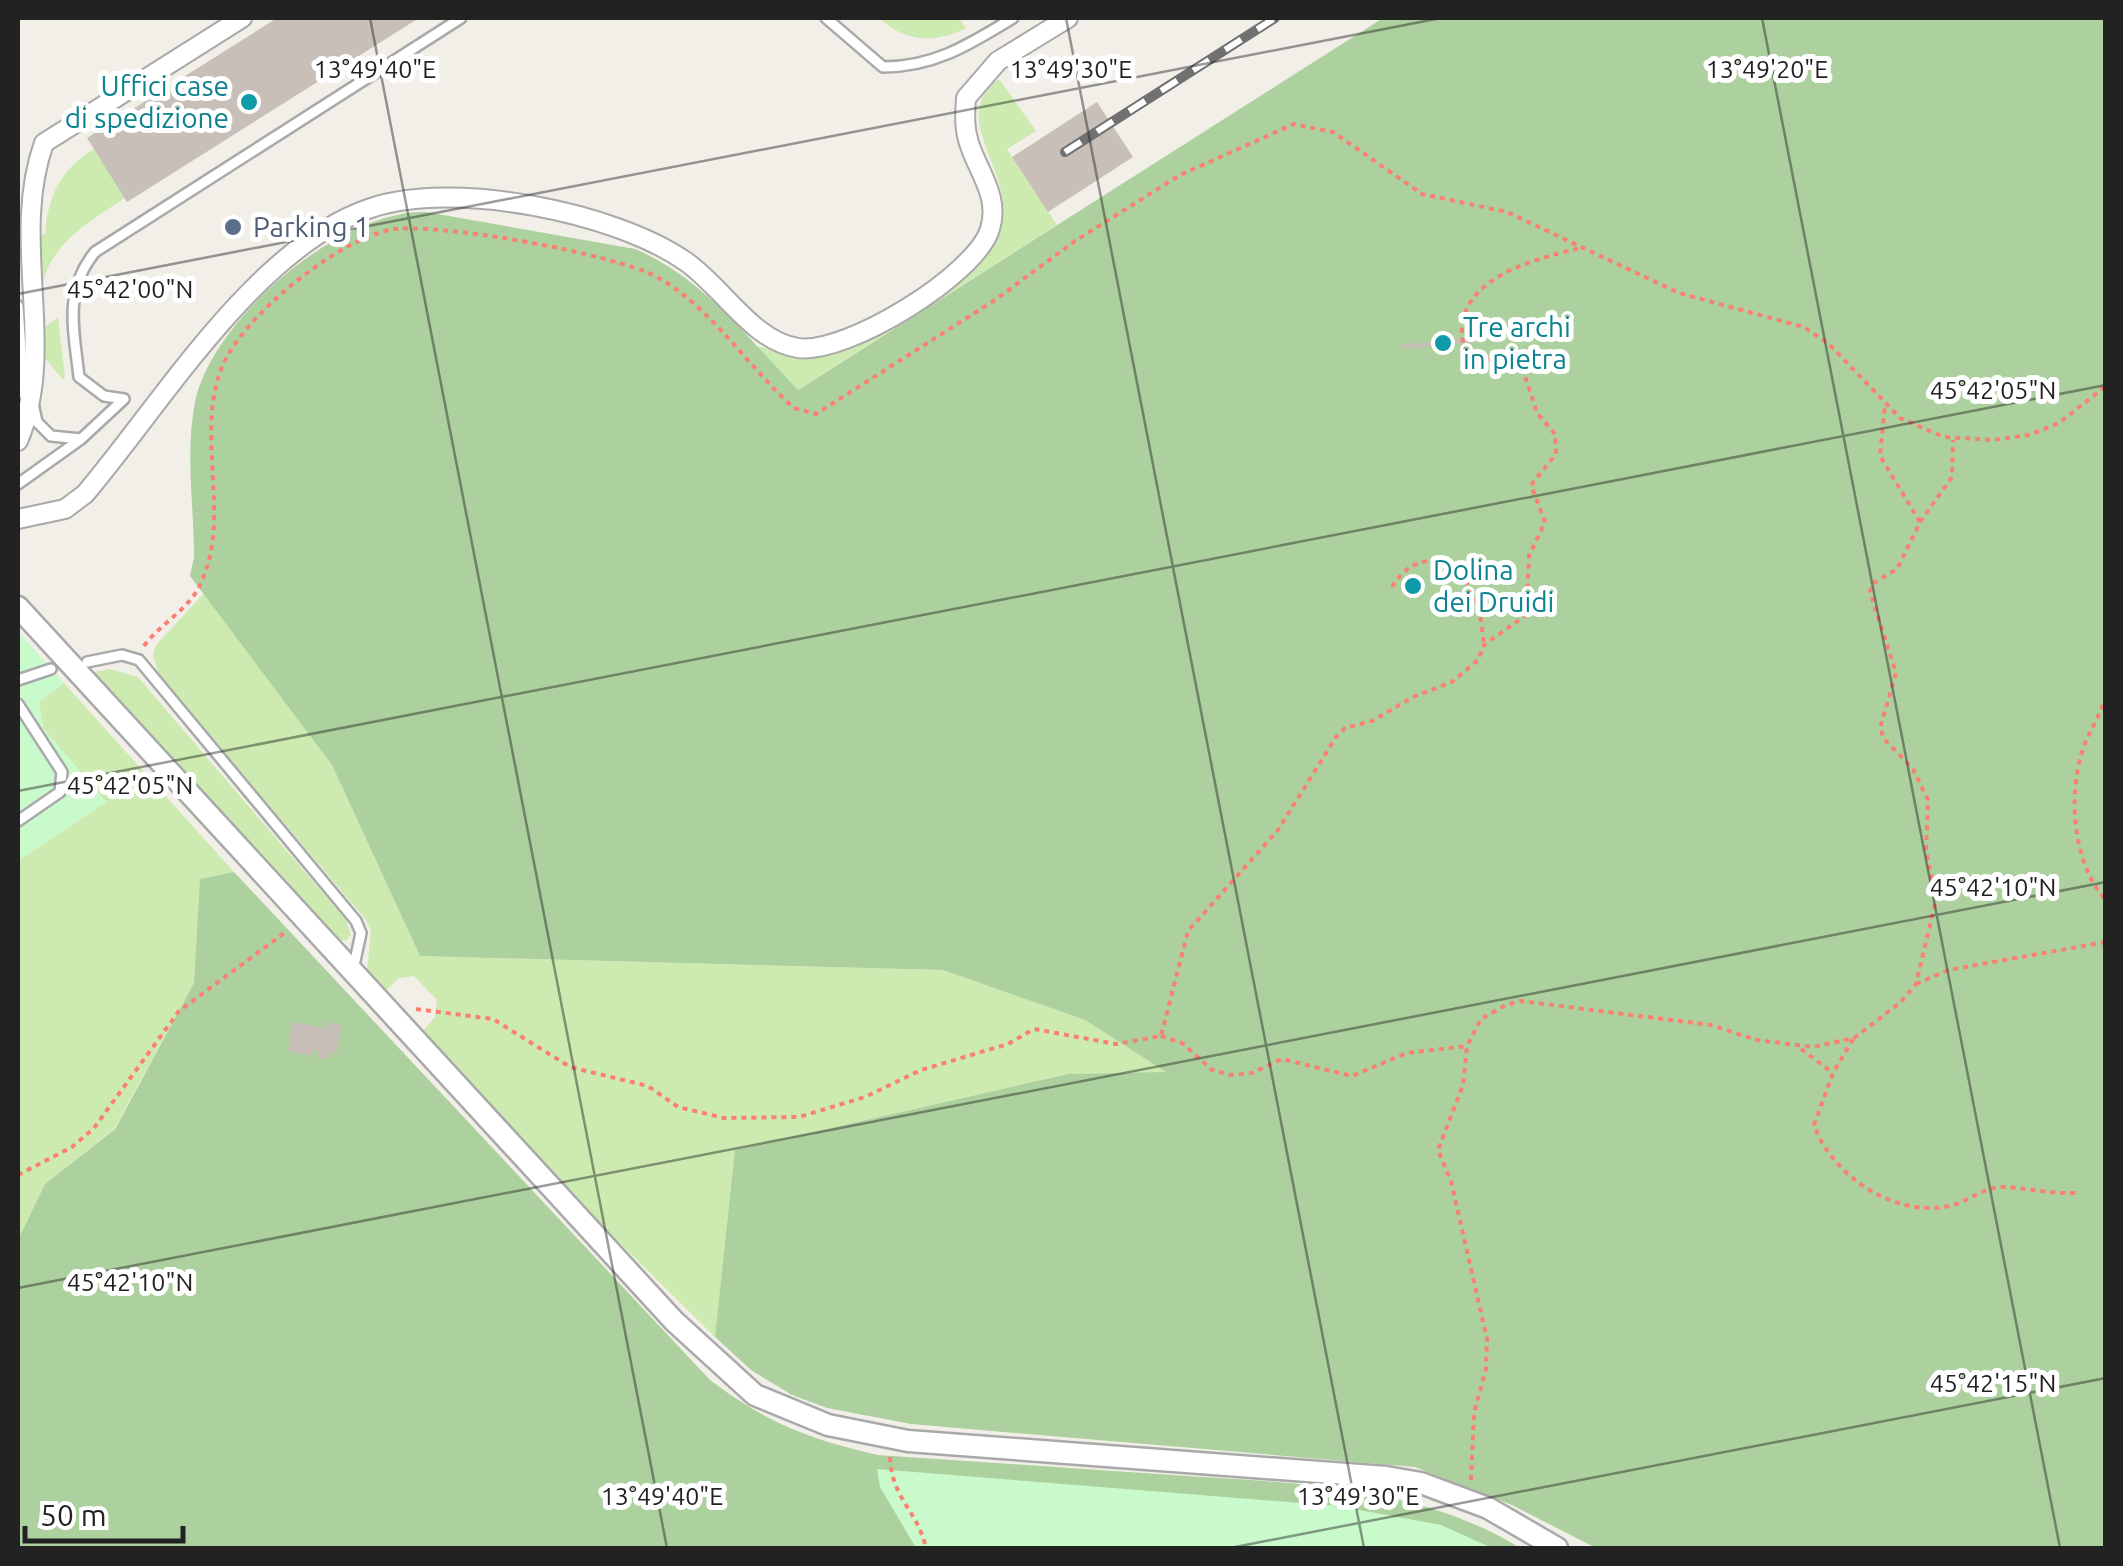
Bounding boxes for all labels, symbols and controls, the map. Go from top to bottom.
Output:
text: 13°49'40"E [314,55,436,83]
text: 13°49'30"E [1010,55,1132,83]
text: 13°49'20"E [1706,55,1828,83]
place label: Uffici case di spedizione [65,70,229,133]
marker: Uffici case di spedizione [238,91,260,113]
place label: Parking 1 [253,211,370,242]
marker: Parking 1 [222,216,244,238]
text: 45°42'00"N [67,275,193,303]
place label: Tre archi in pietra [1463,311,1571,374]
marker: Tre archi in pietra [1432,332,1454,354]
text: 45°42'05"N [1930,376,2056,404]
place label: Dolina dei Druidi [1433,554,1554,617]
marker: Dolina dei Druidi [1402,575,1424,597]
text: 45°42'05"N [67,771,193,799]
text: 45°42'10"N [1930,873,2056,901]
text: 45°42'10"N [67,1268,193,1296]
text: 45°42'15"N [1930,1369,2056,1397]
scale bar [25,1481,182,1543]
text: 13°49'40"E [601,1482,723,1510]
text: 13°49'30"E [1297,1482,1419,1510]
text: 50 m [40,1498,107,1532]

